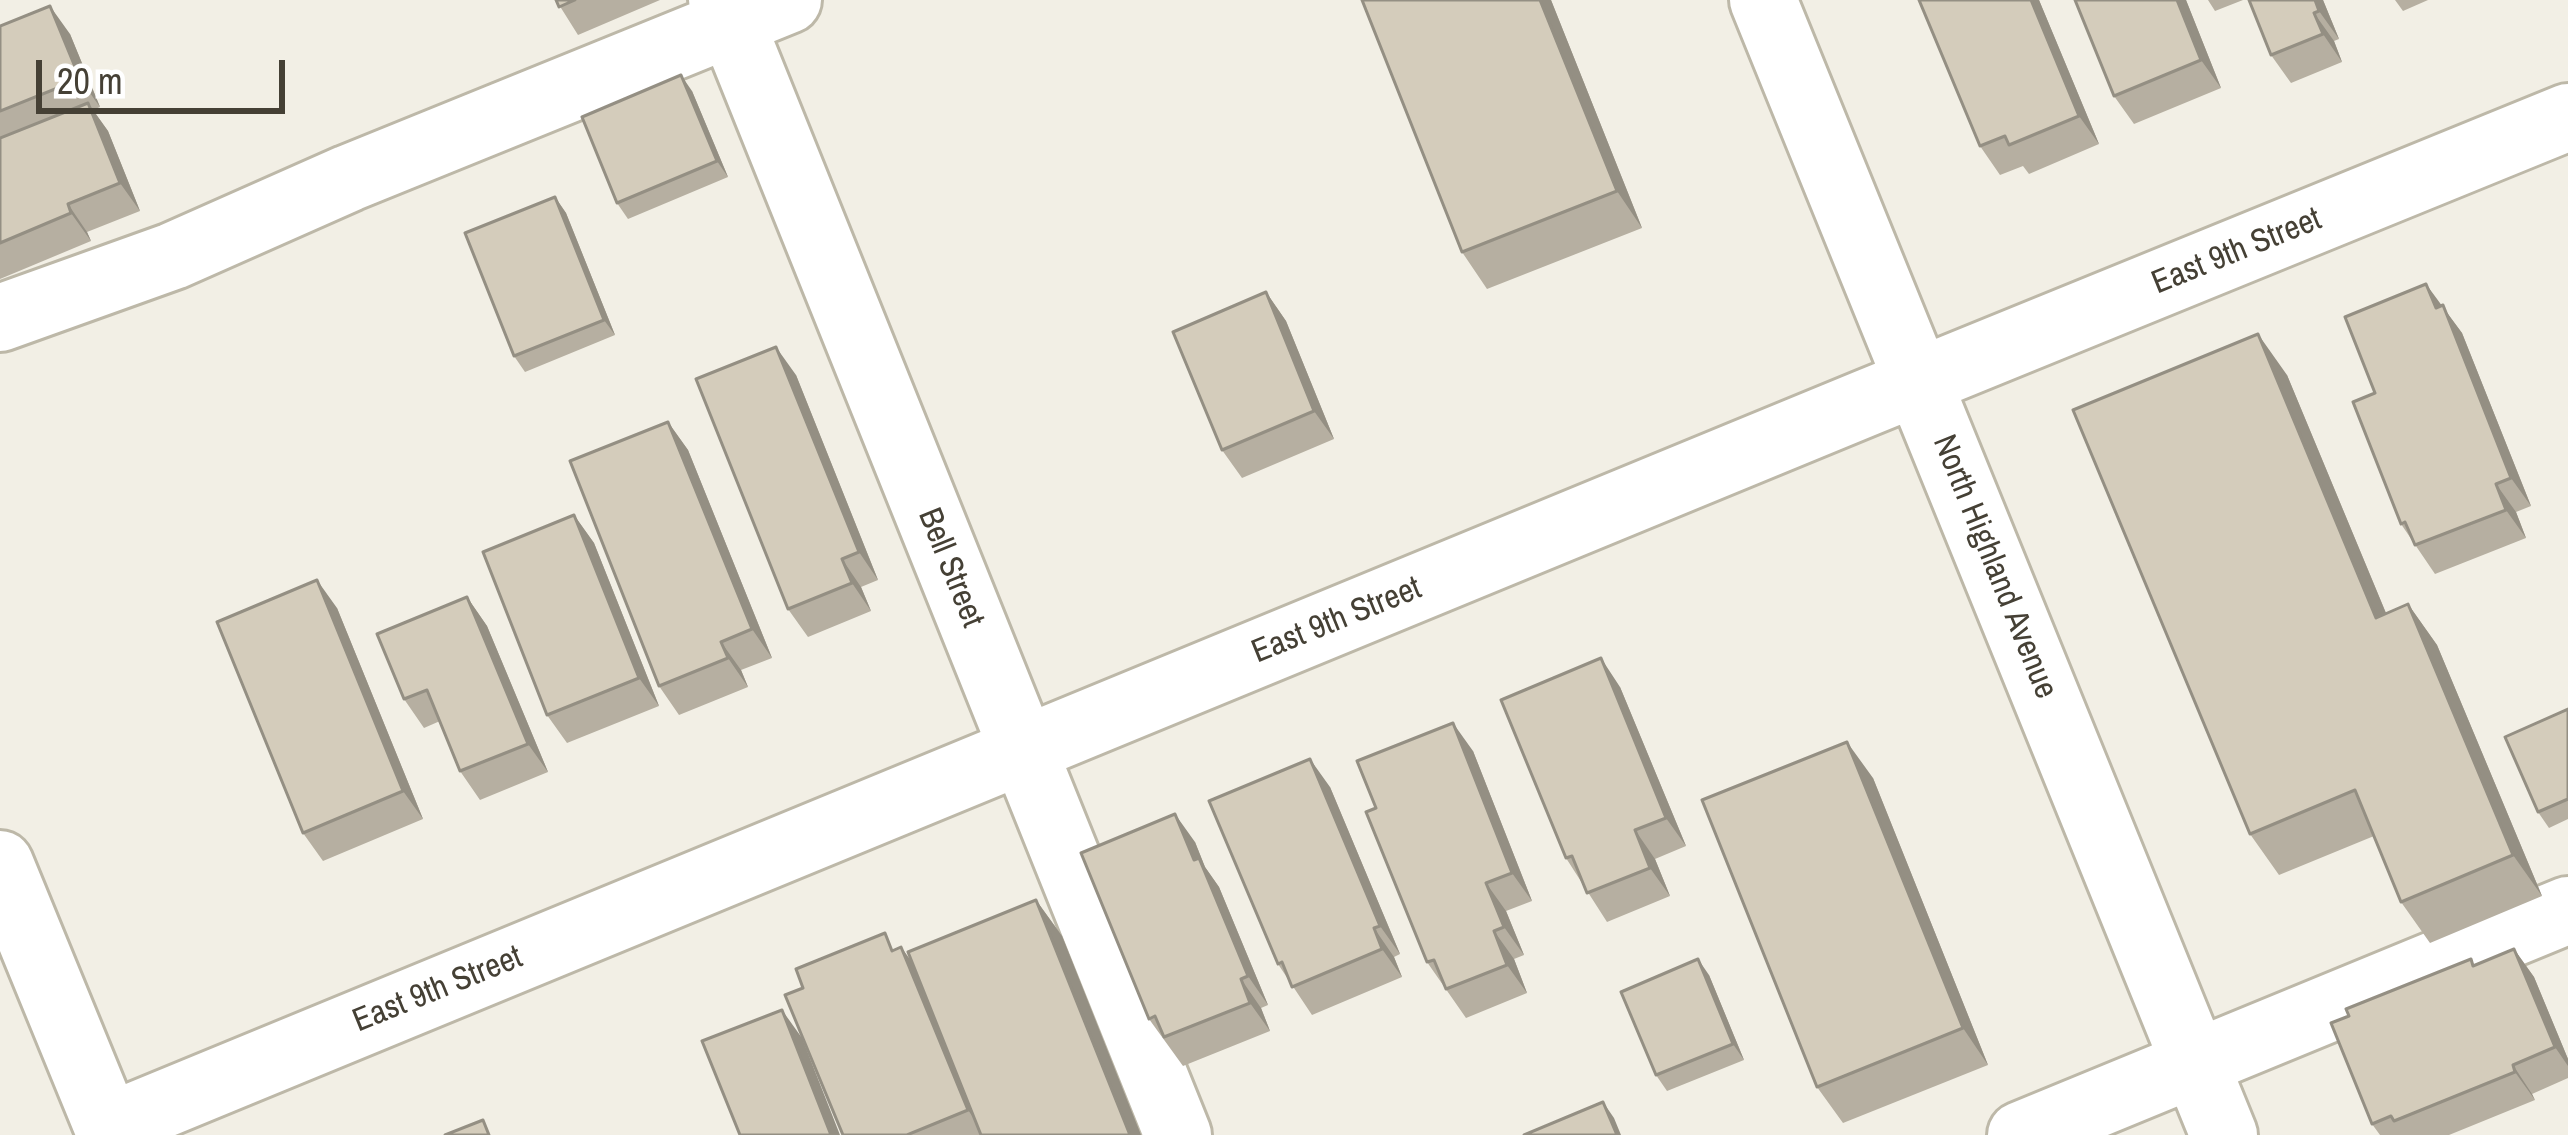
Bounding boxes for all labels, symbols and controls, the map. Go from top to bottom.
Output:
scale bar [42,36,291,110]
text: 20 m [57,57,123,105]
street label: East 9th Street [2147,200,2327,304]
street label: North Highland Avenue [1923,429,2065,705]
street label: Bell Street [908,503,992,633]
street label: East 9th Street [1247,569,1427,673]
street label: East 9th Street [348,938,528,1042]

